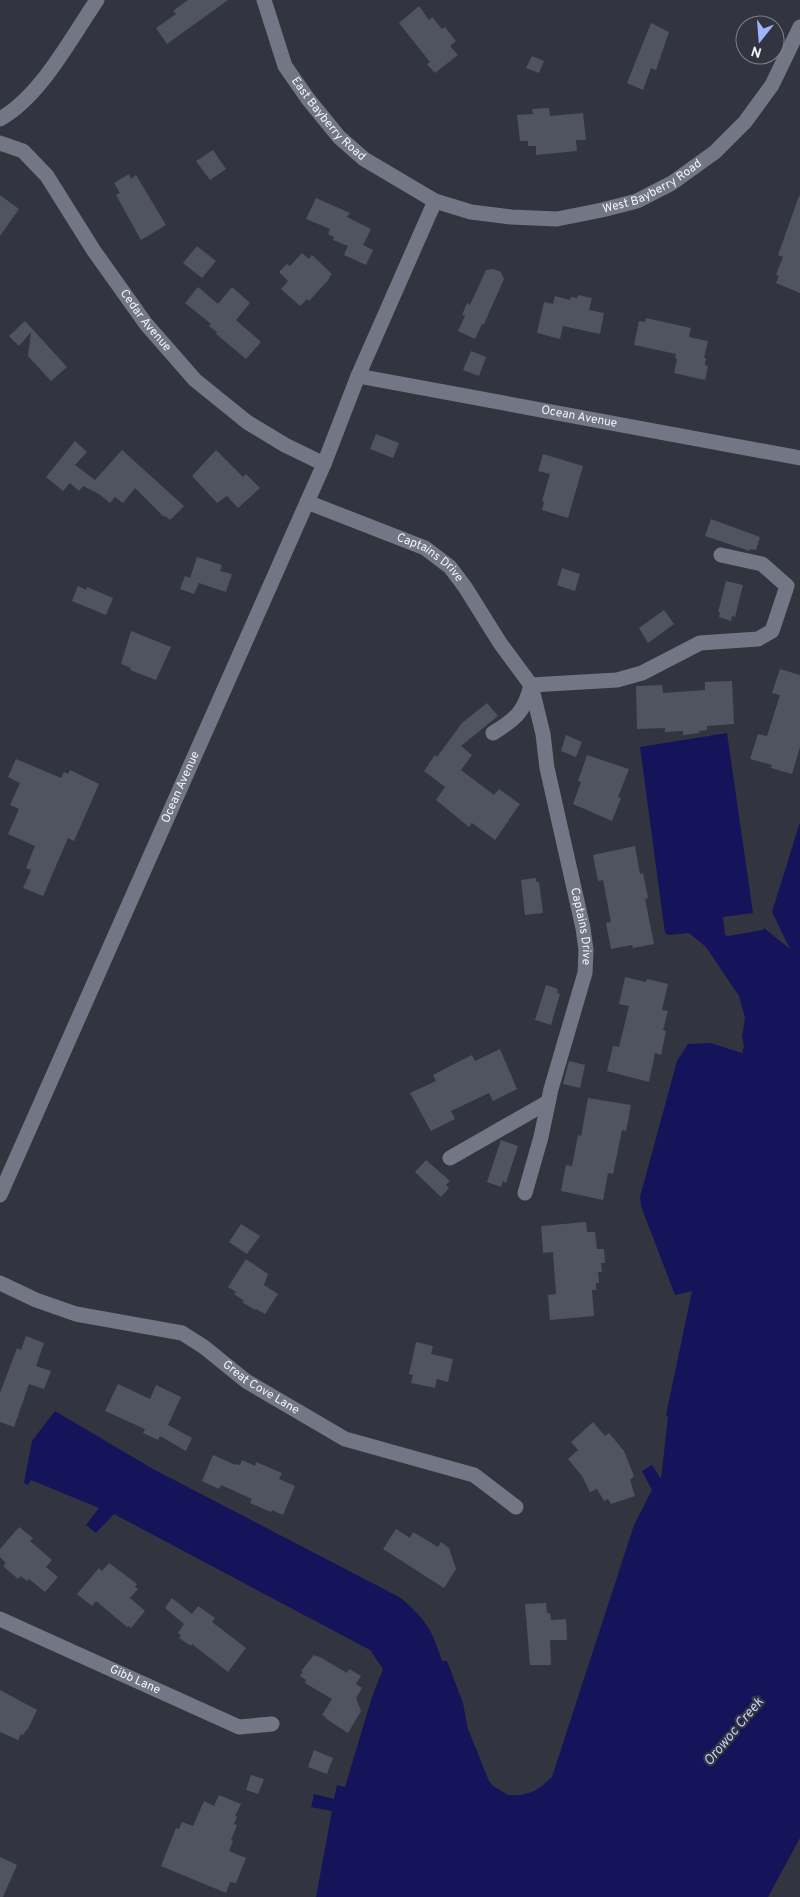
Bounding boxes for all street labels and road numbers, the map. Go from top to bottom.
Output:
street label: East Bayberry Road [287,74,369,165]
street label: West Bayberry Road [601,156,705,218]
street label: Cedar Avenue [116,286,175,355]
street label: Ocean Avenue [540,402,618,432]
street label: Captains Drive [394,530,467,586]
street label: Ocean Avenue [158,749,204,826]
street label: Captains Drive [566,886,594,965]
street label: Great Cove Lane [219,1357,302,1418]
street label: Gibb Lane [107,1661,163,1698]

